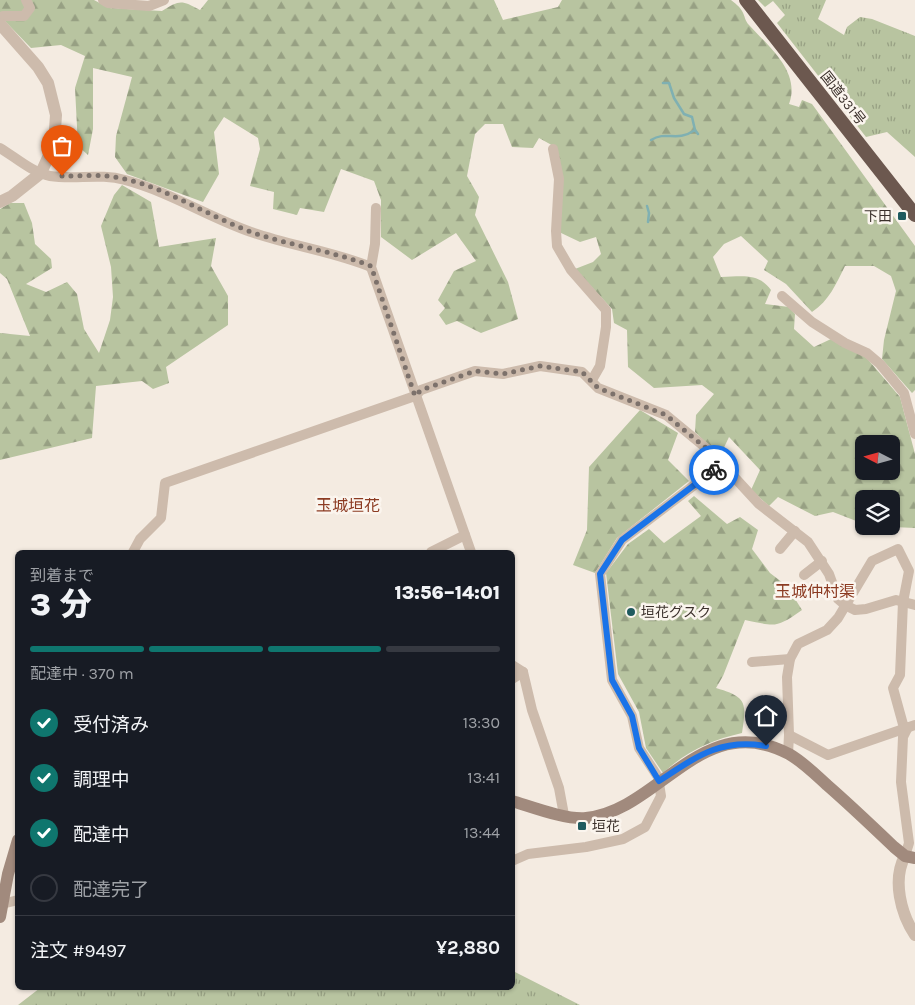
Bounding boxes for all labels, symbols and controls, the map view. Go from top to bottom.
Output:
street label: 国道331号 [817,68,869,128]
pin [41,125,83,176]
icon: bag [48,132,76,160]
place label: 下田 [864,208,892,225]
marker: 下田 [896,210,908,222]
north arrow [855,435,900,480]
map controls [855,435,900,535]
courier [689,445,739,495]
icon: bike [700,456,728,484]
button: layers [855,490,900,535]
district label: 玉城垣花 [316,496,380,515]
text: 到着まで [30,566,94,585]
text: 13:56–14:01 [394,582,500,604]
district label: 玉城仲村渠 [775,582,855,601]
text: 3 分 [30,586,92,623]
place label: 垣花グスク [641,604,711,621]
marker: 垣花グスク [625,606,637,618]
text: 配達中 · 370 m [30,664,134,683]
pin [745,695,787,746]
icon: home [752,702,780,730]
icon: check [30,709,58,737]
text: 13:30 [463,713,500,732]
text: 受付済み [73,714,149,736]
icon: check [30,764,58,792]
text: 13:41 [467,768,500,787]
text: 調理中 [73,769,130,791]
place label: 垣花 [592,818,620,835]
icon: check [30,819,58,847]
marker: 垣花 [576,820,588,832]
text: 13:44 [464,823,500,842]
text: 配達中 [73,824,130,846]
text: 配達完了 [73,879,149,901]
text: ¥2,880 [436,937,500,959]
text: 注文 #9497 [30,940,126,962]

